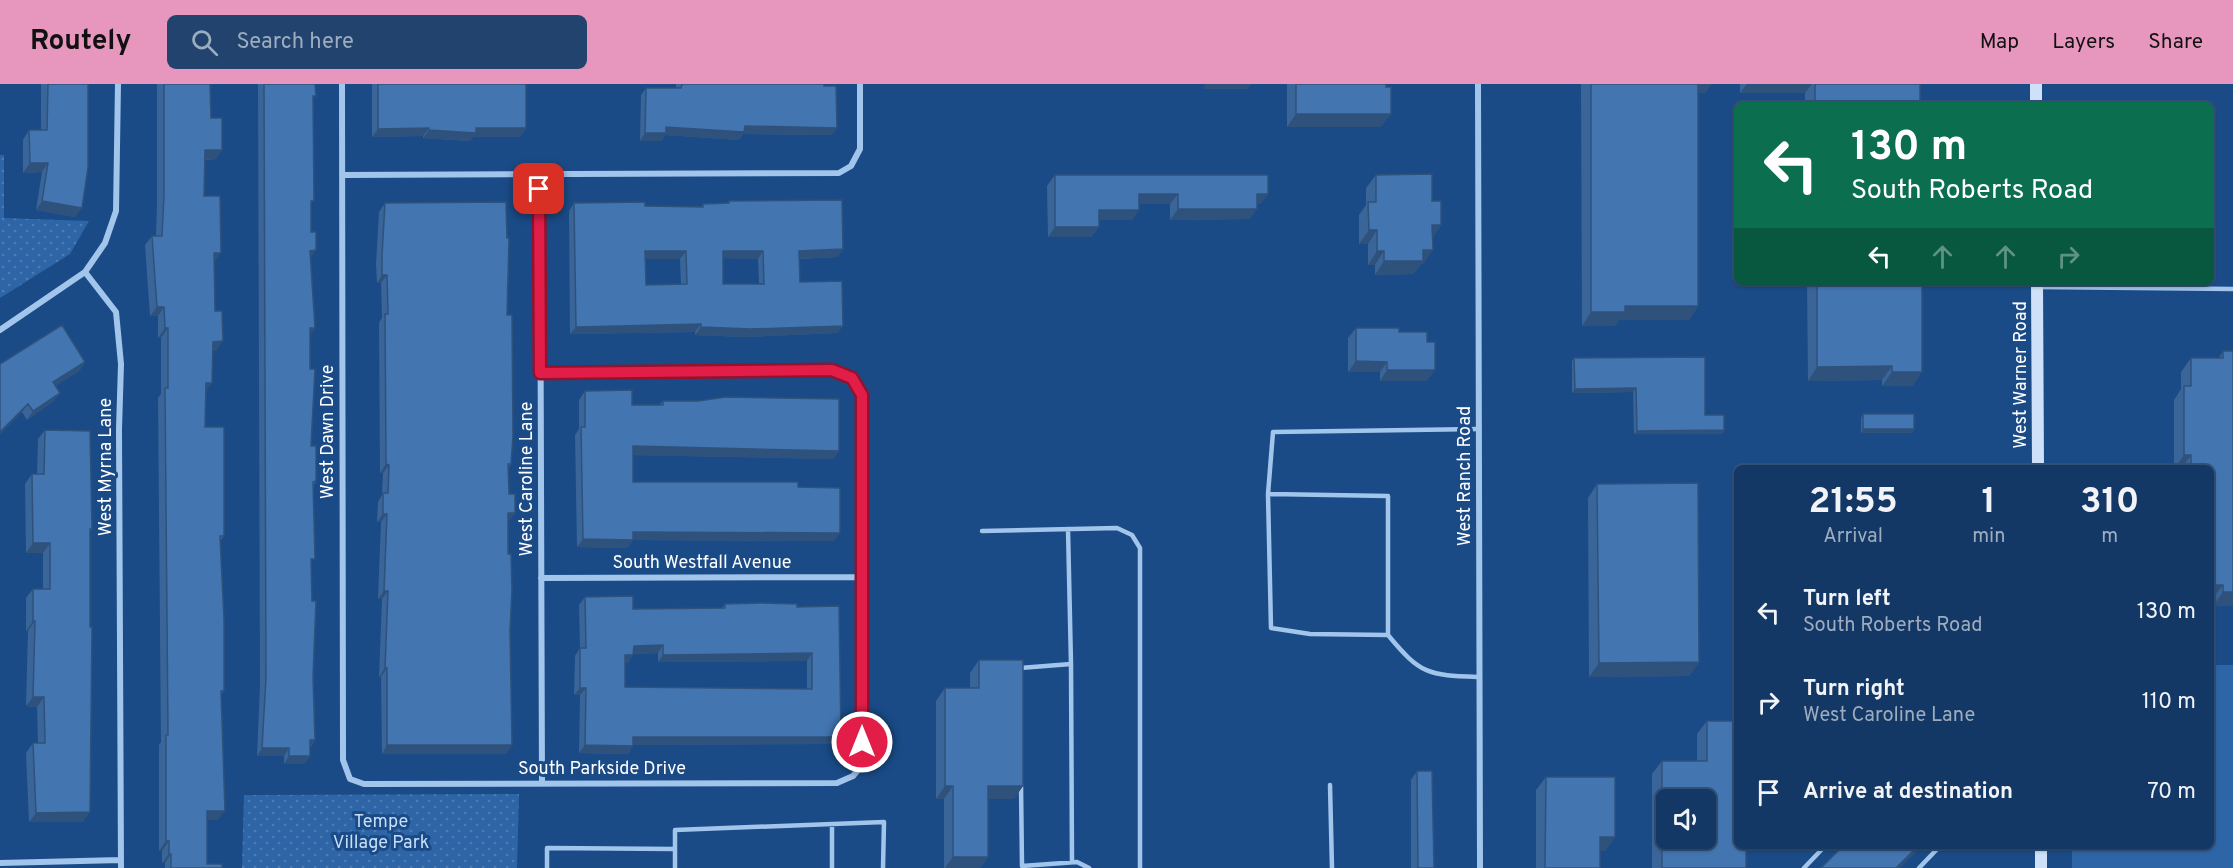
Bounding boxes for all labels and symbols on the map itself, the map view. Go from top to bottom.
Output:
pin [513,163,564,214]
street label: West Warner Road [2010,301,2033,449]
street label: West Dawn Drive [317,365,340,499]
street label: West Myrna Lane [95,398,118,536]
street label: West Caroline Lane [516,402,539,556]
street label: West Ranch Road [1454,406,1477,546]
street label: South Westfall Avenue [613,552,791,575]
position arrow [830,710,894,774]
street label: South Parkside Drive [518,758,686,781]
park label: Tempe Village Park [333,811,429,855]

